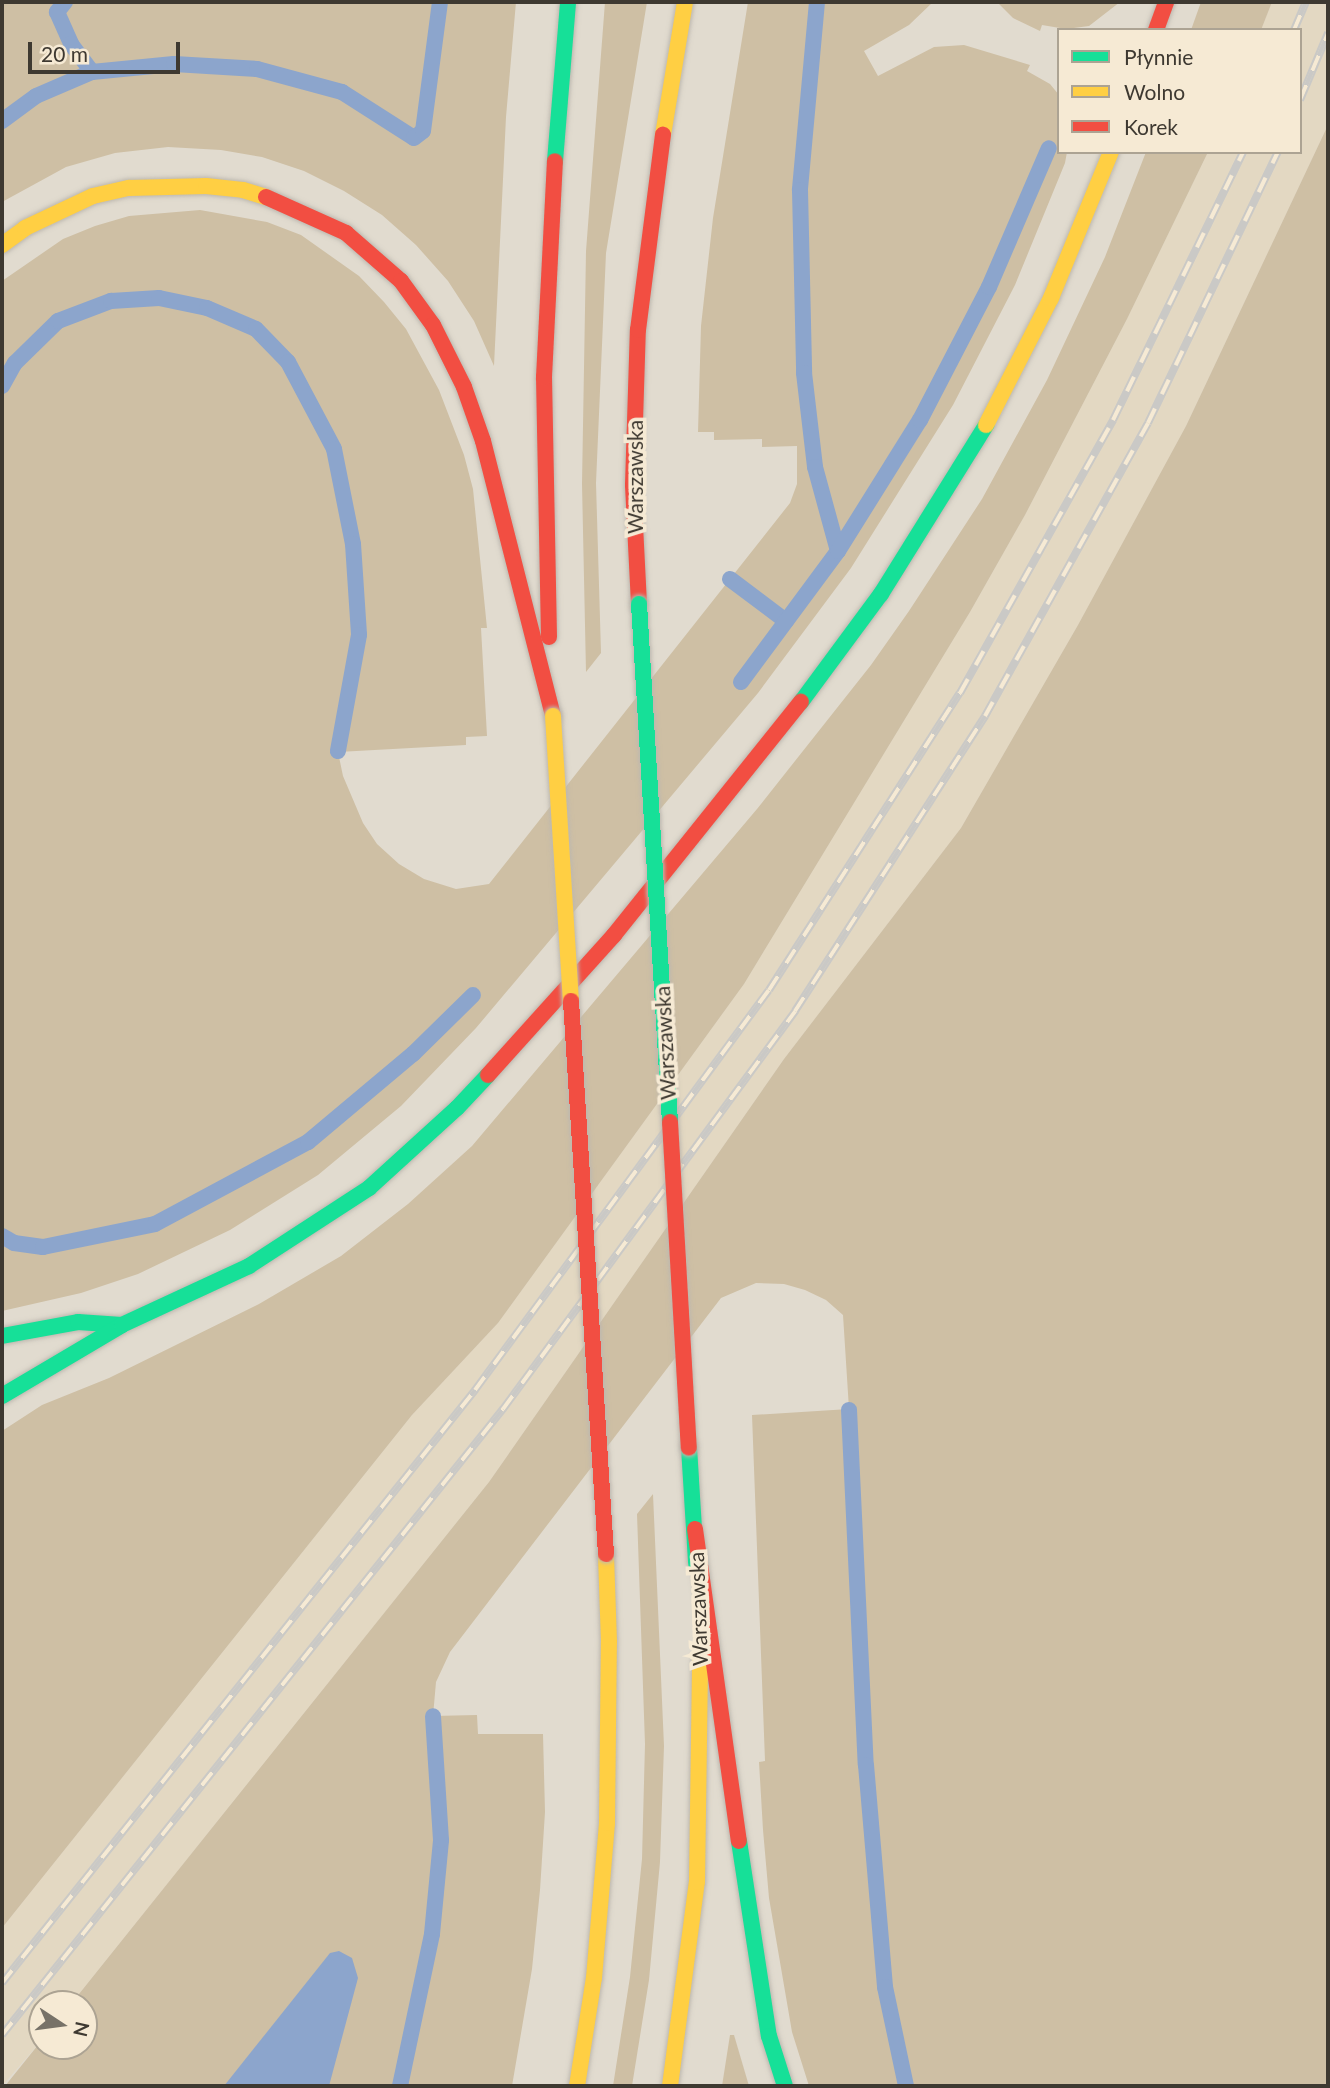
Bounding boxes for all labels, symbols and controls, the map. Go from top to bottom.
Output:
scale bar [32,28,184,72]
legend [1057,28,1302,154]
text: 20 m [41,41,88,66]
text: Płynnie [1124,44,1193,69]
text: Wolno [1124,79,1185,104]
text: Korek [1124,114,1178,139]
street label: Warszawska [622,420,648,534]
street label: Warszawska [649,985,681,1101]
street label: Warszawska [683,1552,713,1666]
north arrow [28,1990,98,2060]
text: N [69,2020,95,2039]

